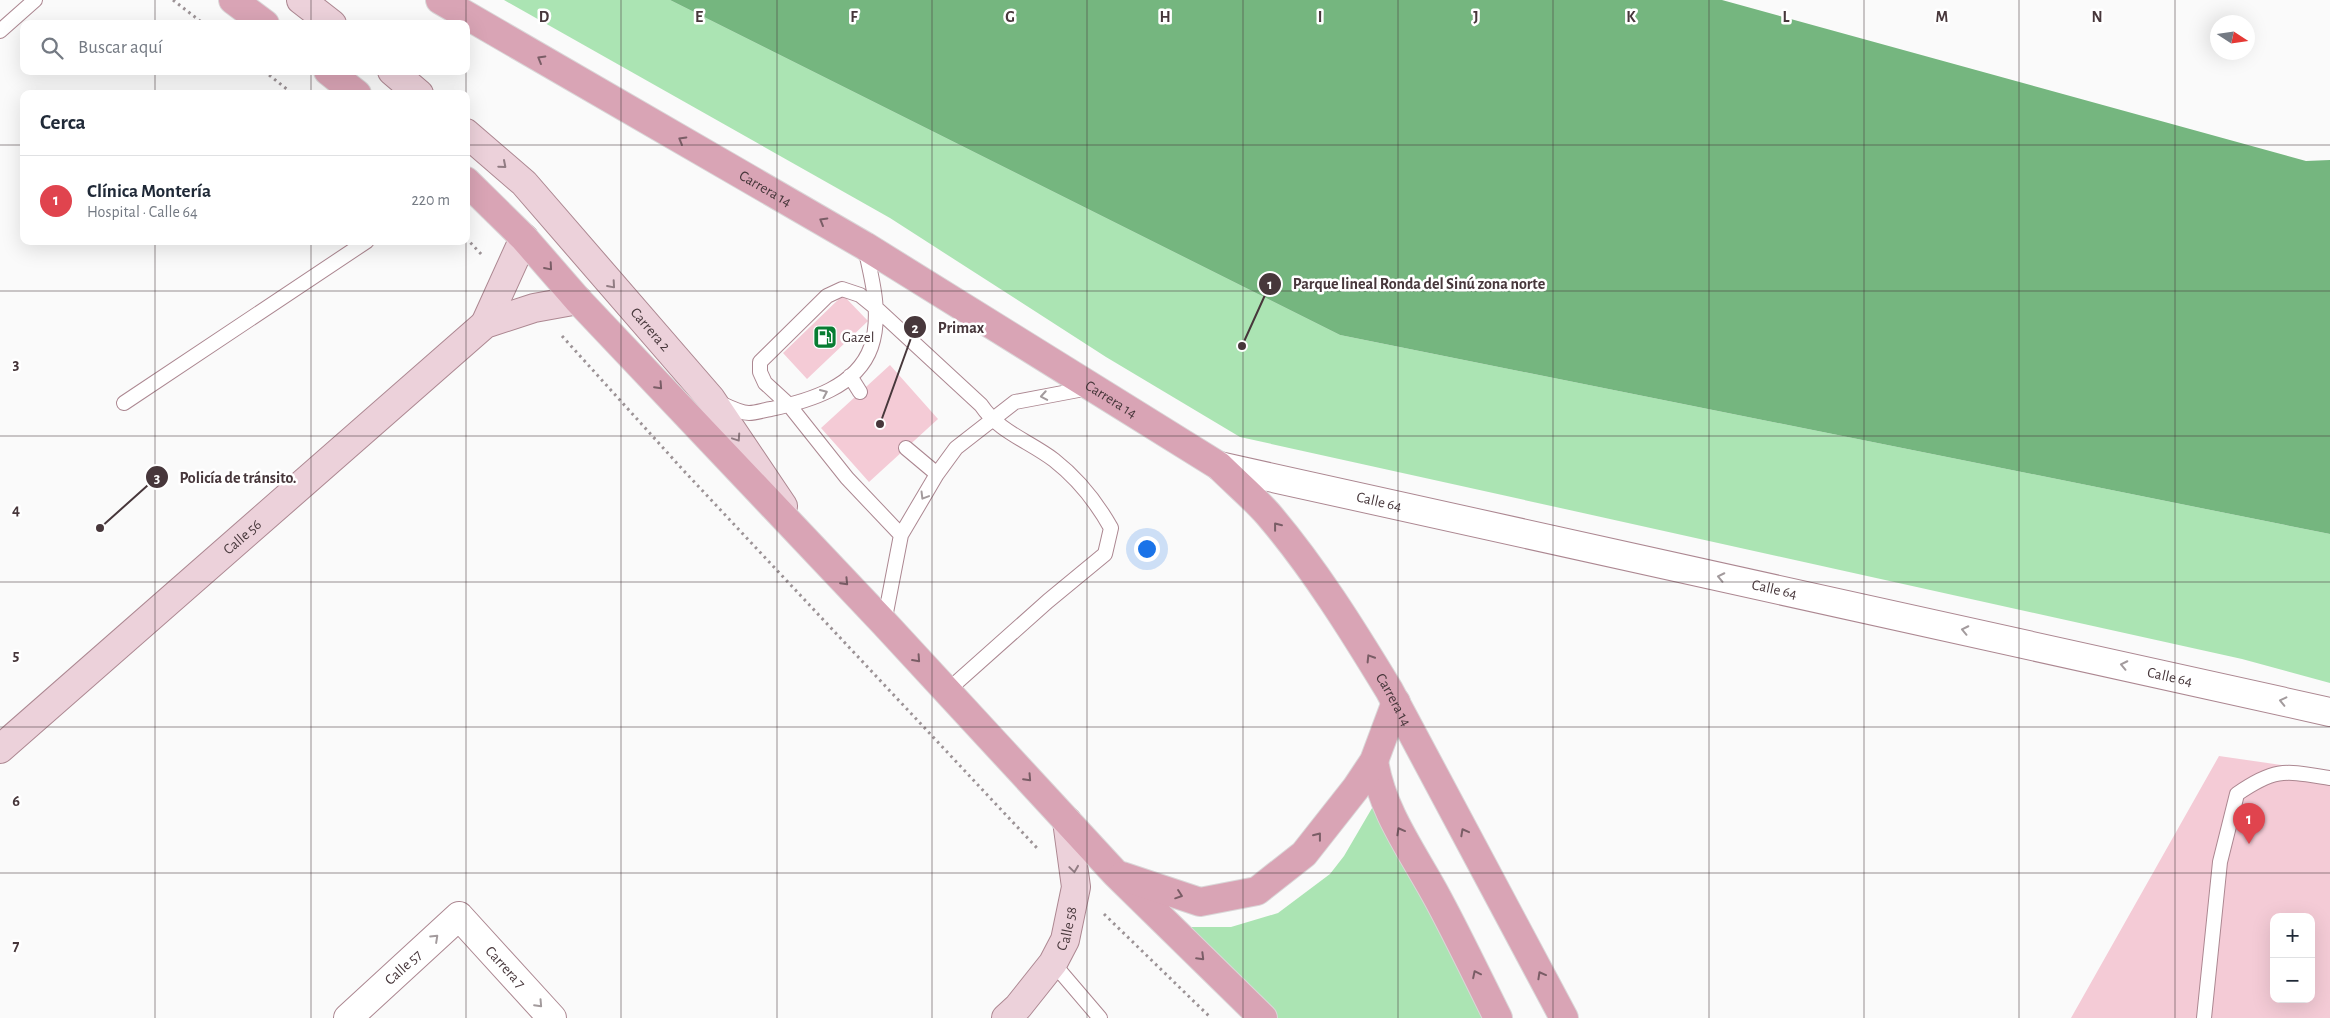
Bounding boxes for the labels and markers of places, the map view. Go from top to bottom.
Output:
callout: Parque lineal Ronda del Sinú zona norte [1258,268,1555,299]
callout: Primax [903,312,994,343]
fuel station icon: Gazel [812,324,838,350]
place label: Gazel [842,330,874,345]
callout: Policía de tránsito. [145,462,307,493]
pin: 1 [2233,803,2265,844]

